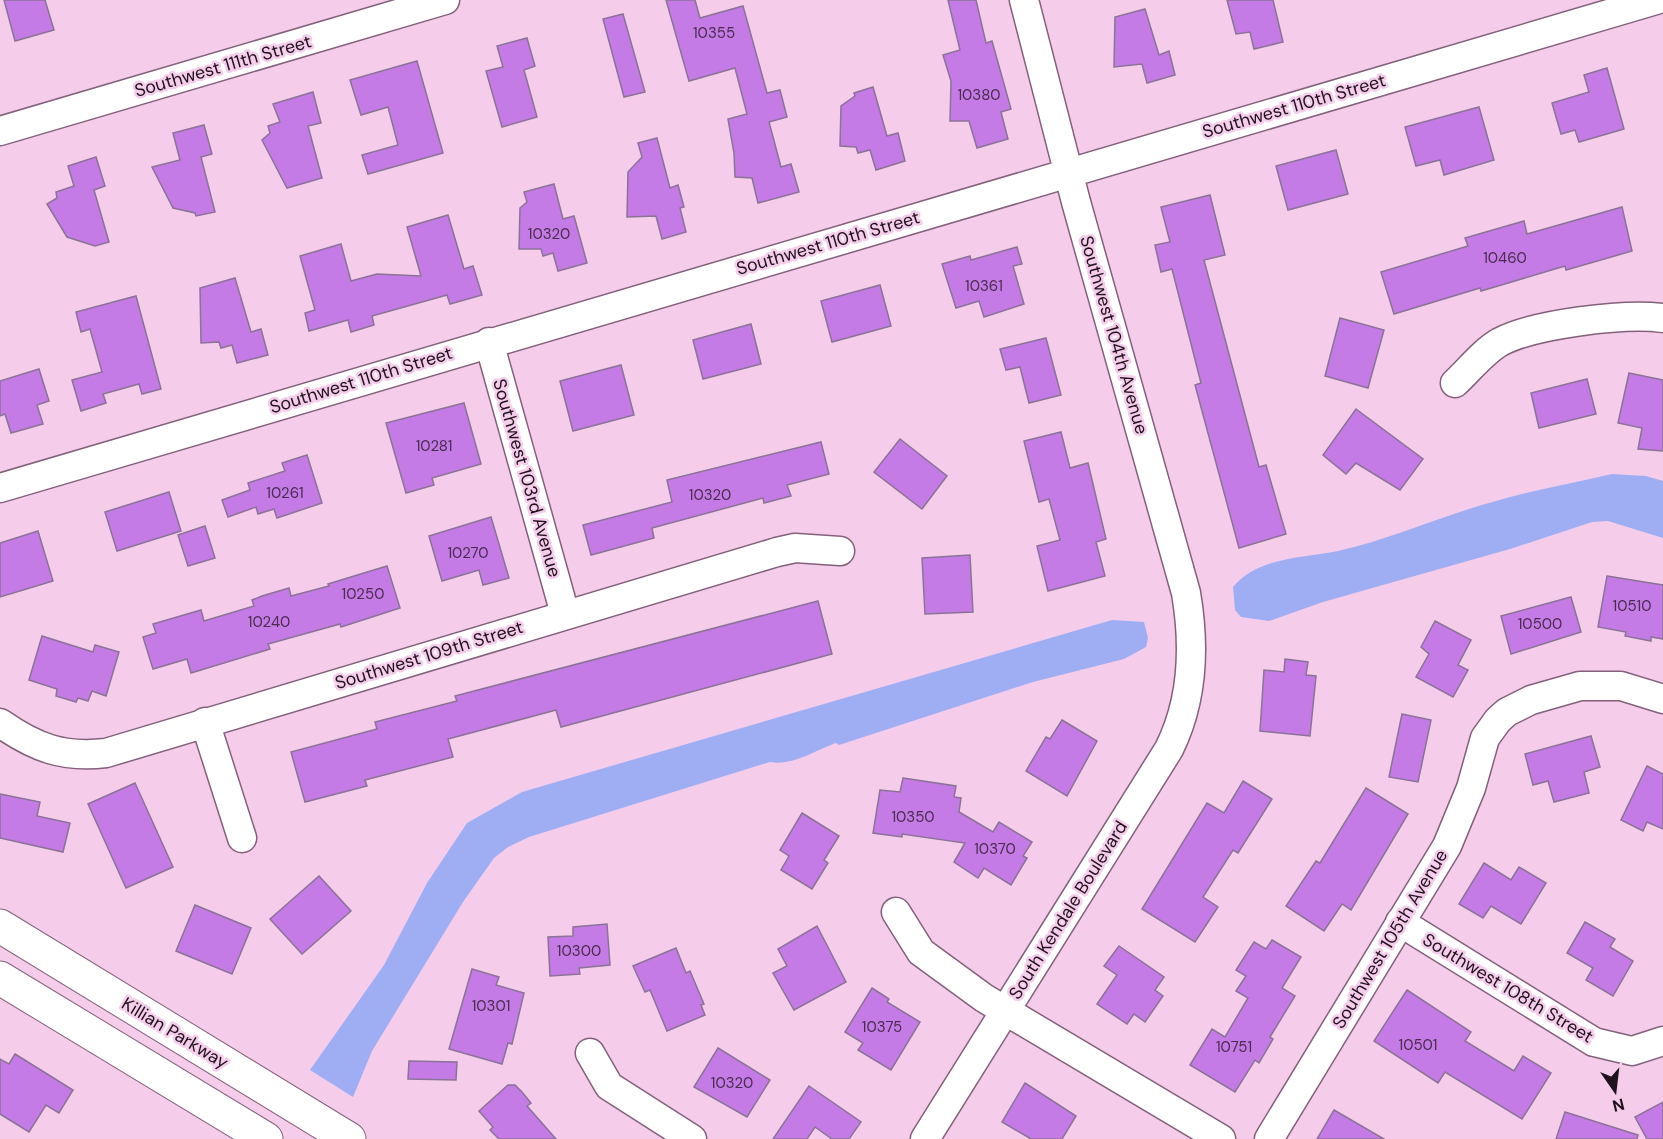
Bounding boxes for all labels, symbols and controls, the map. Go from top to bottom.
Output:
house number: 10355 [693,23,735,43]
street label: Southwest 111th Street [132,29,314,103]
street label: Southwest 110th Street [1200,68,1388,144]
house number: 10380 [957,85,1001,105]
street label: Southwest 110th Street [734,205,922,281]
house number: 10320 [528,224,570,244]
street label: Southwest 104th Avenue [1074,233,1154,437]
house number: 10460 [1483,248,1527,268]
house number: 10361 [965,276,1003,296]
street label: Southwest 110th Street [267,341,455,419]
street label: Southwest 103rd Avenue [487,376,567,580]
house number: 10281 [416,436,452,456]
house number: 10261 [266,483,304,503]
house number: 10320 [689,485,731,505]
house number: 10270 [447,543,489,563]
house number: 10250 [342,584,384,604]
house number: 10510 [1612,596,1652,616]
house number: 10240 [248,612,290,632]
house number: 10500 [1518,614,1562,634]
street label: Southwest 109th Street [332,615,526,695]
house number: 10350 [891,807,935,827]
street label: South Kendale Boulevard [1003,816,1133,1004]
house number: 10370 [974,839,1016,859]
street label: Southwest 105th Avenue [1327,845,1453,1033]
street label: Southwest 108th Street [1418,927,1598,1049]
house number: 10300 [557,941,601,961]
street label: Killian Parkway [117,992,233,1074]
house number: 10301 [472,996,510,1016]
house number: 10375 [862,1017,902,1037]
house number: 10501 [1398,1035,1438,1055]
house number: 10751 [1216,1037,1252,1057]
north arrow [1585,1061,1645,1121]
house number: 10320 [711,1073,753,1093]
text: N [1610,1093,1627,1117]

